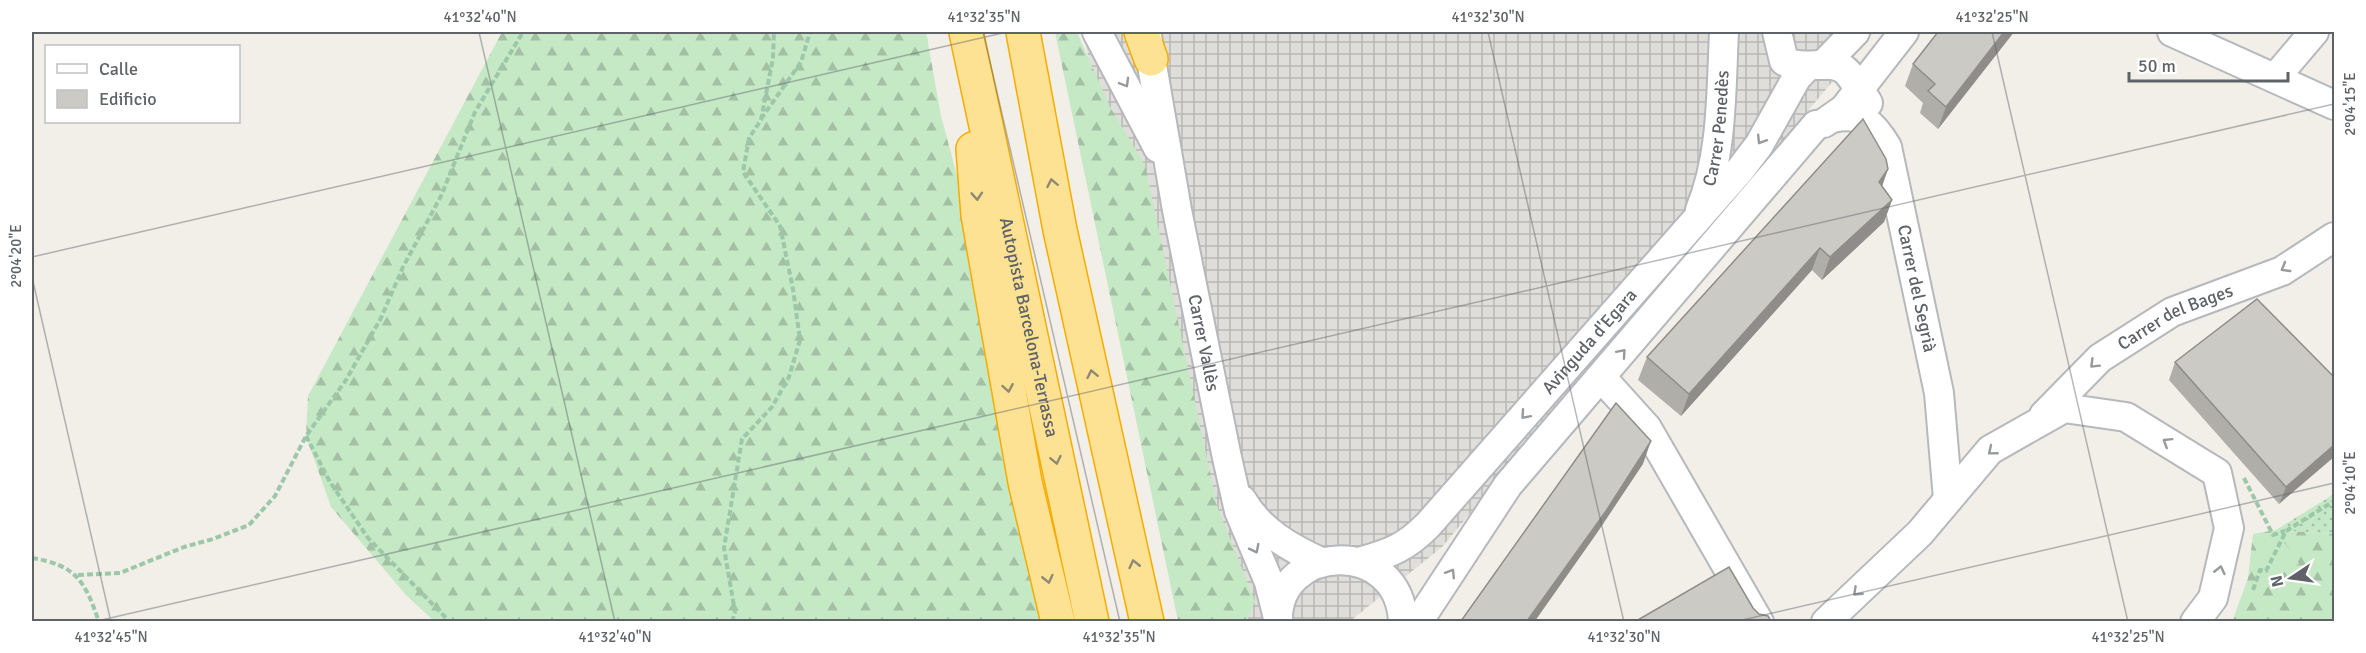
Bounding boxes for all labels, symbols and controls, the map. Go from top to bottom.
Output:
text: 41°32'40"N [443,8,517,26]
text: 41°32'35"N [947,8,1021,26]
text: 41°32'30"N [1451,8,1525,26]
text: 41°32'25"N [1955,8,2029,26]
legend [45,45,240,123]
scale bar [2129,45,2288,83]
text: 50 m [2138,55,2176,77]
text: Calle [99,58,138,80]
street label: Carrer Penedès [1698,70,1733,188]
text: 2°04'15"E [2341,72,2359,136]
one-way arrow [1117,77,1129,87]
text: Edificio [99,88,157,110]
one-way arrow [1757,134,1769,144]
one-way arrow [1046,179,1058,188]
one-way arrow [970,192,983,201]
street label: Autopista Barcelona-Terrassa [995,215,1063,439]
street label: Carrer del Segrià [1893,223,1941,354]
text: 2°04'20"E [7,224,25,288]
one-way arrow [2281,261,2292,273]
street label: Carrer del Bages [2113,279,2236,355]
street label: Avinguda d'Egara [1537,284,1642,399]
street label: Carrer Vallès [1183,292,1224,393]
one-way arrow [1615,349,1626,360]
one-way arrow [2090,357,2101,368]
one-way arrow [1086,369,1099,379]
one-way arrow [1002,384,1014,393]
one-way arrow [1521,408,1532,419]
one-way arrow [2163,438,2173,450]
one-way arrow [1987,444,1998,455]
text: 2°04'10"E [2341,451,2359,515]
one-way arrow [1049,455,1062,465]
one-way arrow [1247,543,1259,554]
north arrow [2261,548,2321,608]
one-way arrow [1128,560,1141,570]
one-way arrow [2212,565,2225,575]
one-way arrow [1443,569,1455,579]
text: N [2266,573,2288,589]
one-way arrow [1040,574,1053,584]
one-way arrow [1854,585,1864,596]
text: 41°32'45"N [74,628,148,646]
text: 41°32'40"N [578,628,652,646]
text: 41°32'35"N [1082,628,1156,646]
text: 41°32'30"N [1587,628,1661,646]
text: 41°32'25"N [2091,628,2165,646]

